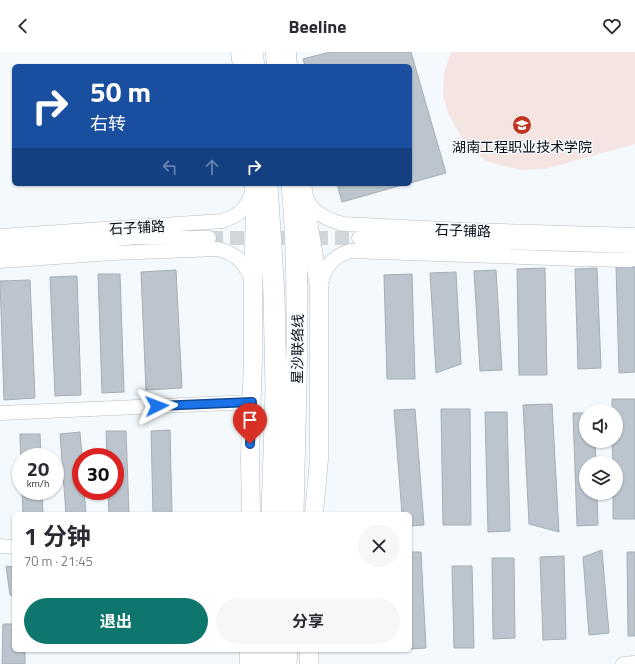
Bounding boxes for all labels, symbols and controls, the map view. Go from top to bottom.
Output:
text: Beeline [289,13,346,40]
icon: back [12,15,34,37]
icon: heart [601,15,623,37]
text: 50 m [90,70,151,113]
icon: right [24,80,76,132]
text: 右转 [90,110,126,137]
school or university icon: 湖南工程职业技术学院 [511,114,533,136]
place label: 湖南工程职业技术学院 [452,136,592,157]
icon: left [159,156,181,178]
icon: ahead [201,156,223,178]
icon: right [243,156,265,178]
street label: 石子铺路 [108,215,166,239]
street label: 石子铺路 [435,219,491,241]
street label: 星沙联络线 [286,314,308,384]
position arrow [136,385,178,427]
pin [233,403,267,444]
map controls [579,404,623,500]
button: sound [579,404,623,448]
icon: arrive [239,409,261,431]
speed limit sign: 30 [72,448,124,500]
text: 20 [27,453,49,484]
button: layers [579,456,623,500]
text: km/h [27,476,49,491]
text: 1 分钟 [24,518,91,554]
button: close [358,525,400,567]
text: 70 m · 21:45 [24,551,93,571]
button: 退出 [24,598,208,644]
button: 分享 [216,598,400,644]

